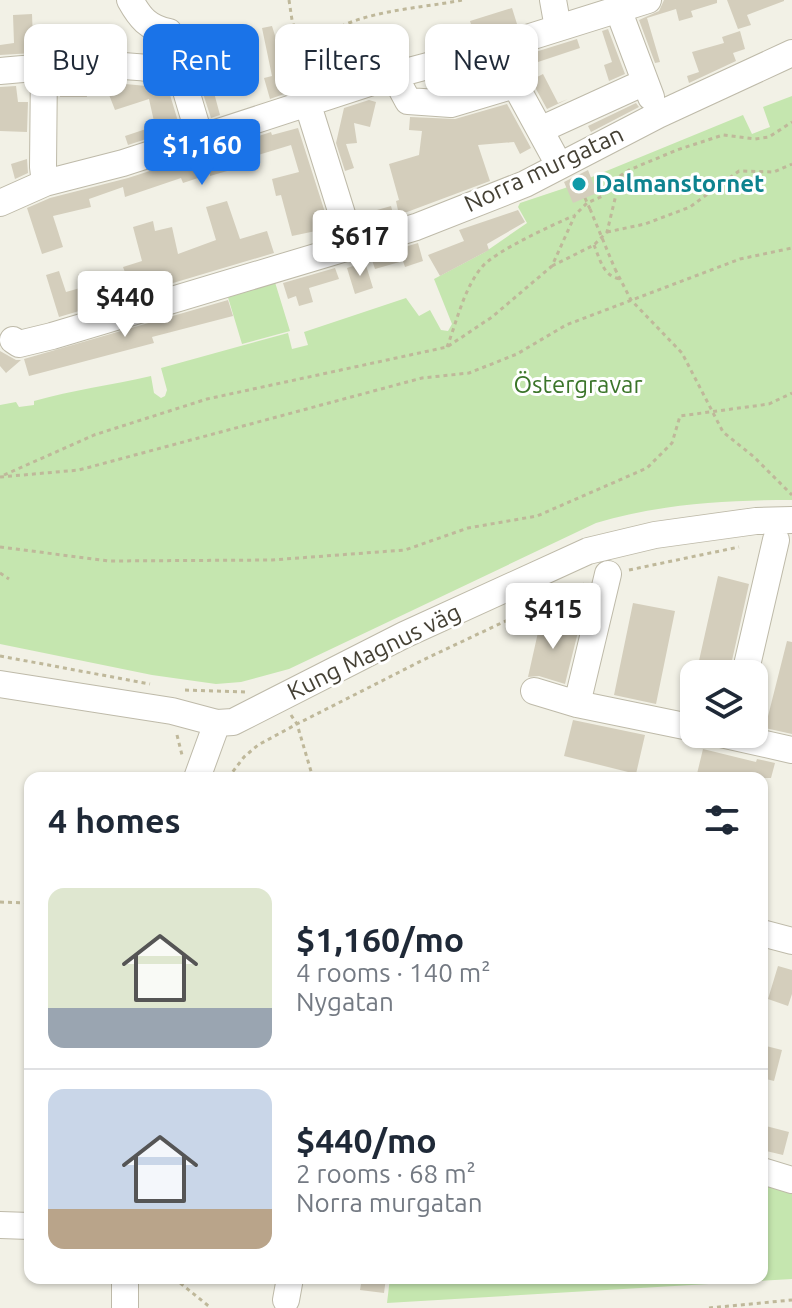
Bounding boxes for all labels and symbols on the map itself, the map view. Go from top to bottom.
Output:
pin: $1,160 [137,119,267,187]
street label: Norra murgatan [460,120,628,217]
place label: Dalmanstornet [595,170,764,197]
marker: Dalmanstornet [570,175,588,193]
pin: $617 [313,210,407,278]
pin: $440 [78,271,172,339]
park label: Östergravar [513,371,643,398]
pin: $415 [506,583,600,651]
street label: Kung Magnus väg [283,598,465,705]

